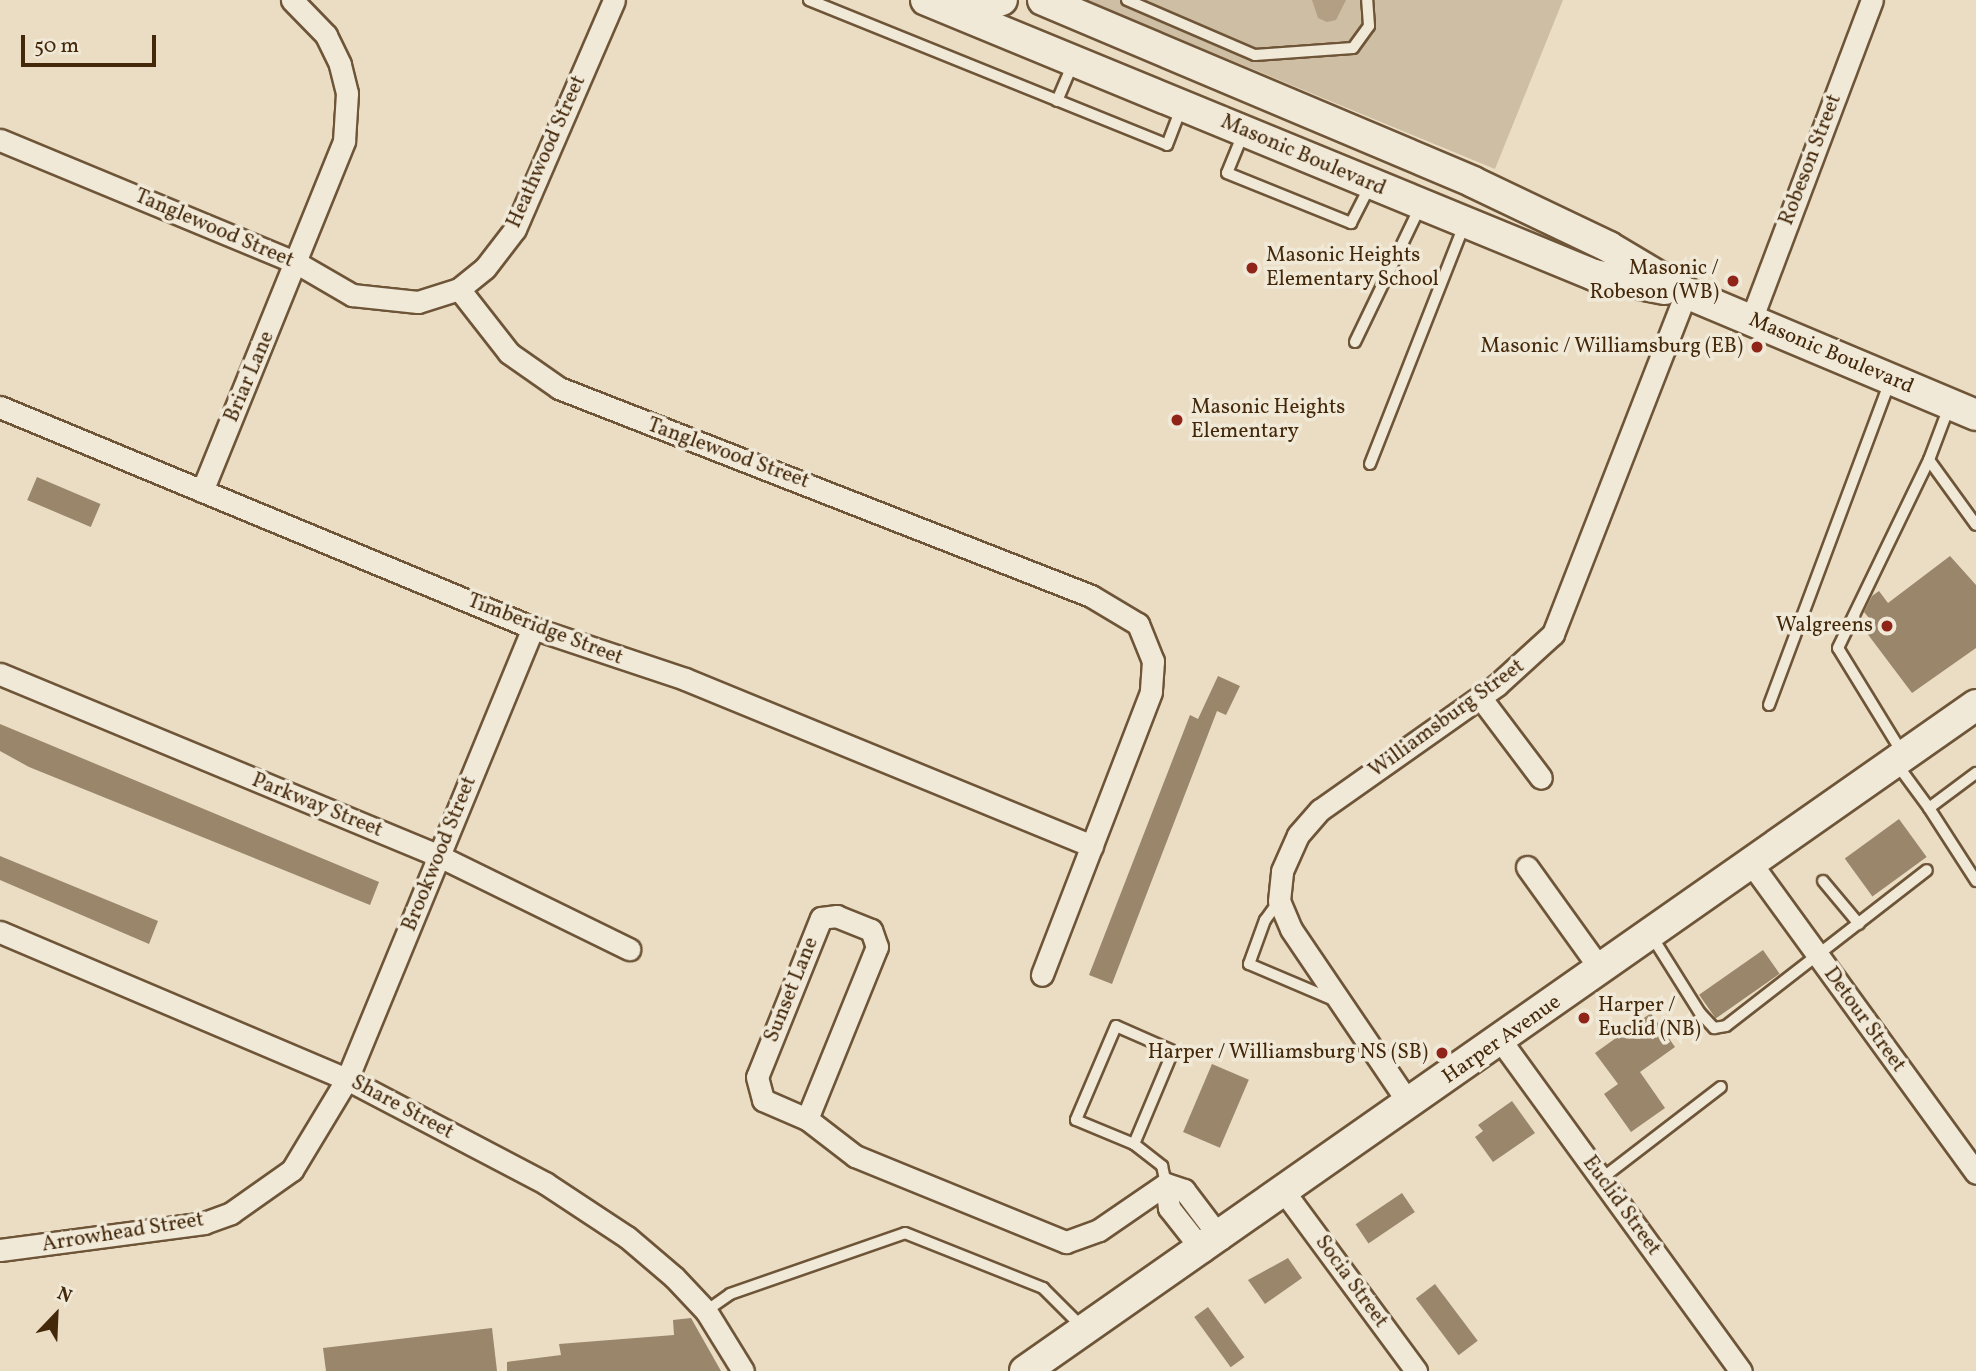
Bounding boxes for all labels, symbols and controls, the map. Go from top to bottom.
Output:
scale bar [24,21,159,65]
text: 50 m [34,32,79,61]
street label: Heathwood Street [502,72,592,232]
street label: Robeson Street [1774,91,1848,229]
street label: Masonic Boulevard [1217,110,1389,202]
street label: Tanglewood Street [131,184,297,274]
place label: Masonic Heights Elementary School [1266,243,1440,293]
place label: Masonic / Robeson (WB) [1589,256,1719,306]
marker: Masonic Heights Elementary School [1244,260,1260,276]
marker: Masonic / Robeson (WB) [1725,273,1741,289]
street label: Masonic Boulevard [1745,308,1917,400]
street label: Briar Lane [220,328,280,426]
place label: Masonic / Williamsburg (EB) [1480,334,1743,360]
marker: Masonic / Williamsburg (EB) [1749,339,1765,355]
place label: Masonic Heights Elementary [1191,395,1345,445]
marker: Masonic Heights Elementary [1169,412,1185,428]
street label: Tanglewood Street [644,413,812,495]
street label: Timberidge Street [464,589,626,671]
place label: Walgreens [1776,613,1873,639]
marker: Walgreens [1879,618,1895,634]
street label: Williamsburg Street [1364,654,1530,784]
street label: Parkway Street [248,768,386,844]
street label: Brookwood Street [397,773,483,935]
street label: Sunset Lane [759,934,825,1046]
street label: Detour Street [1818,963,1910,1077]
street label: Harper Avenue [1438,990,1566,1090]
place label: Harper / Euclid (NB) [1598,993,1701,1043]
marker: Harper / Euclid (NB) [1576,1010,1592,1026]
place label: Harper / Williamsburg NS (SB) [1147,1040,1428,1066]
marker: Harper / Williamsburg NS (SB) [1434,1045,1450,1061]
street label: Share Street [346,1070,458,1146]
street label: Euclid Street [1576,1151,1666,1261]
street label: Arrowhead Street [40,1208,206,1258]
street label: Socia Street [1309,1231,1393,1333]
north arrow [21,1280,91,1350]
text: N [53,1281,76,1310]

